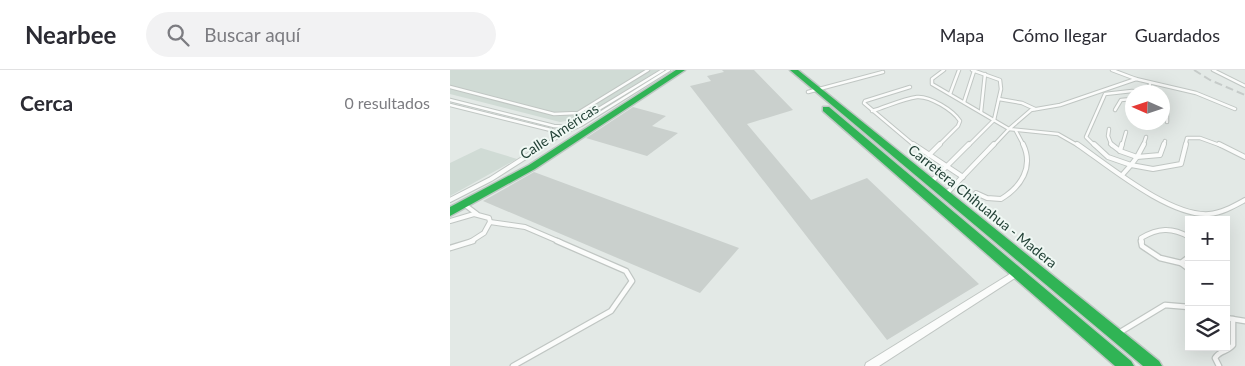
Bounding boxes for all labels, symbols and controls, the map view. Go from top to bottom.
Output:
search box [146,12,496,57]
text: Nearbee [25,20,116,49]
icon: search [164,21,192,49]
text: Buscar aquí [204,23,300,46]
text: Mapa [940,24,984,46]
text: Cómo llegar [1012,24,1107,46]
text: Guardados [1135,24,1220,46]
north arrow [1125,85,1170,130]
text: Cerca [20,90,73,115]
text: 0 resultados [344,93,430,112]
street label: Calle Américas [517,99,601,163]
street label: Carretera Chihuahua - Madera [905,141,1061,271]
map controls [1185,216,1230,351]
button: + [1185,216,1230,261]
button: − [1185,261,1230,306]
button: layers [1185,306,1230,351]

